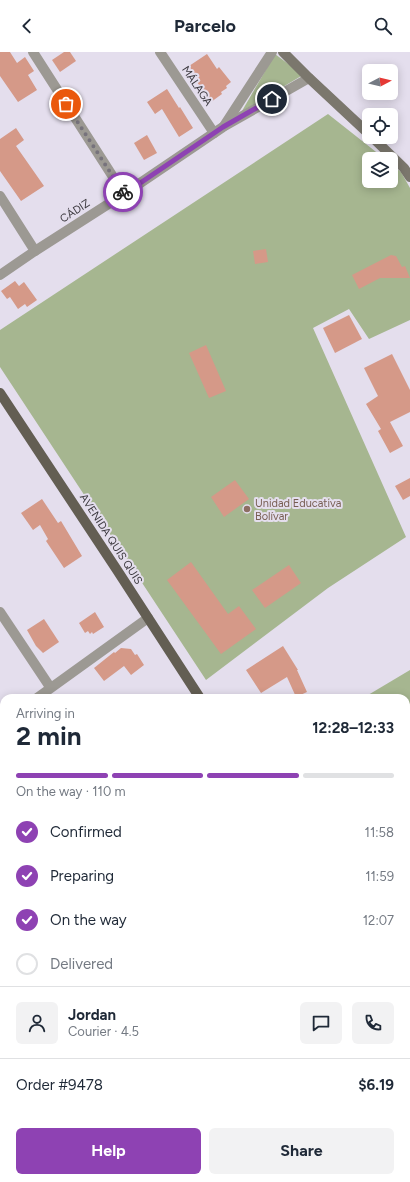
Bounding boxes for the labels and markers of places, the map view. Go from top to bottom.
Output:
pin [255,82,289,116]
pin [49,87,83,121]
place label: Unidad Educativa Bolívar [255,497,341,523]
marker: Unidad Educativa Bolívar [242,504,252,514]

